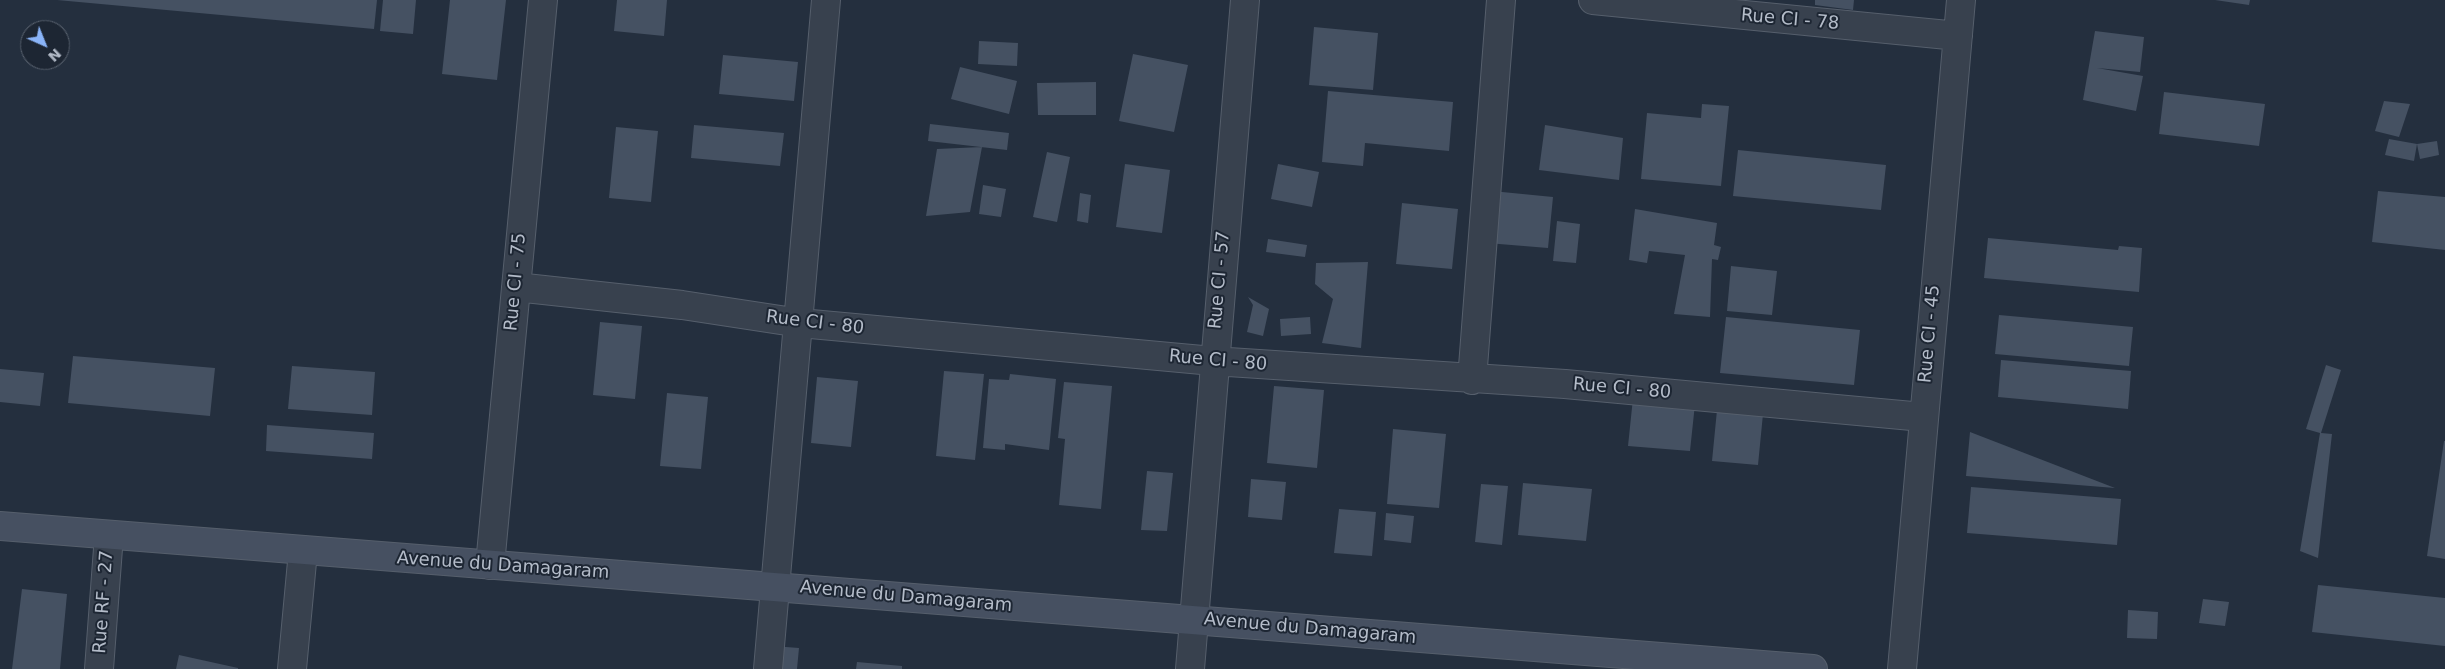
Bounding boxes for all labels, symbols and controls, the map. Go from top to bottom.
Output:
street label: Rue CI - 78 [1740,5,1840,35]
north arrow [20,20,70,70]
text: N [45,45,64,65]
street label: Rue CI - 57 [1205,230,1235,330]
street label: Rue CI - 75 [501,232,531,332]
street label: Rue CI - 45 [1915,284,1945,384]
street label: Rue CI - 80 [765,306,865,340]
street label: Rue CI - 80 [1168,346,1268,376]
street label: Rue CI - 80 [1572,374,1672,404]
street label: Avenue du Damagaram [396,548,610,584]
street label: Rue RF - 27 [90,550,118,654]
street label: Avenue du Damagaram [799,577,1013,617]
street label: Avenue du Damagaram [1203,609,1417,649]

